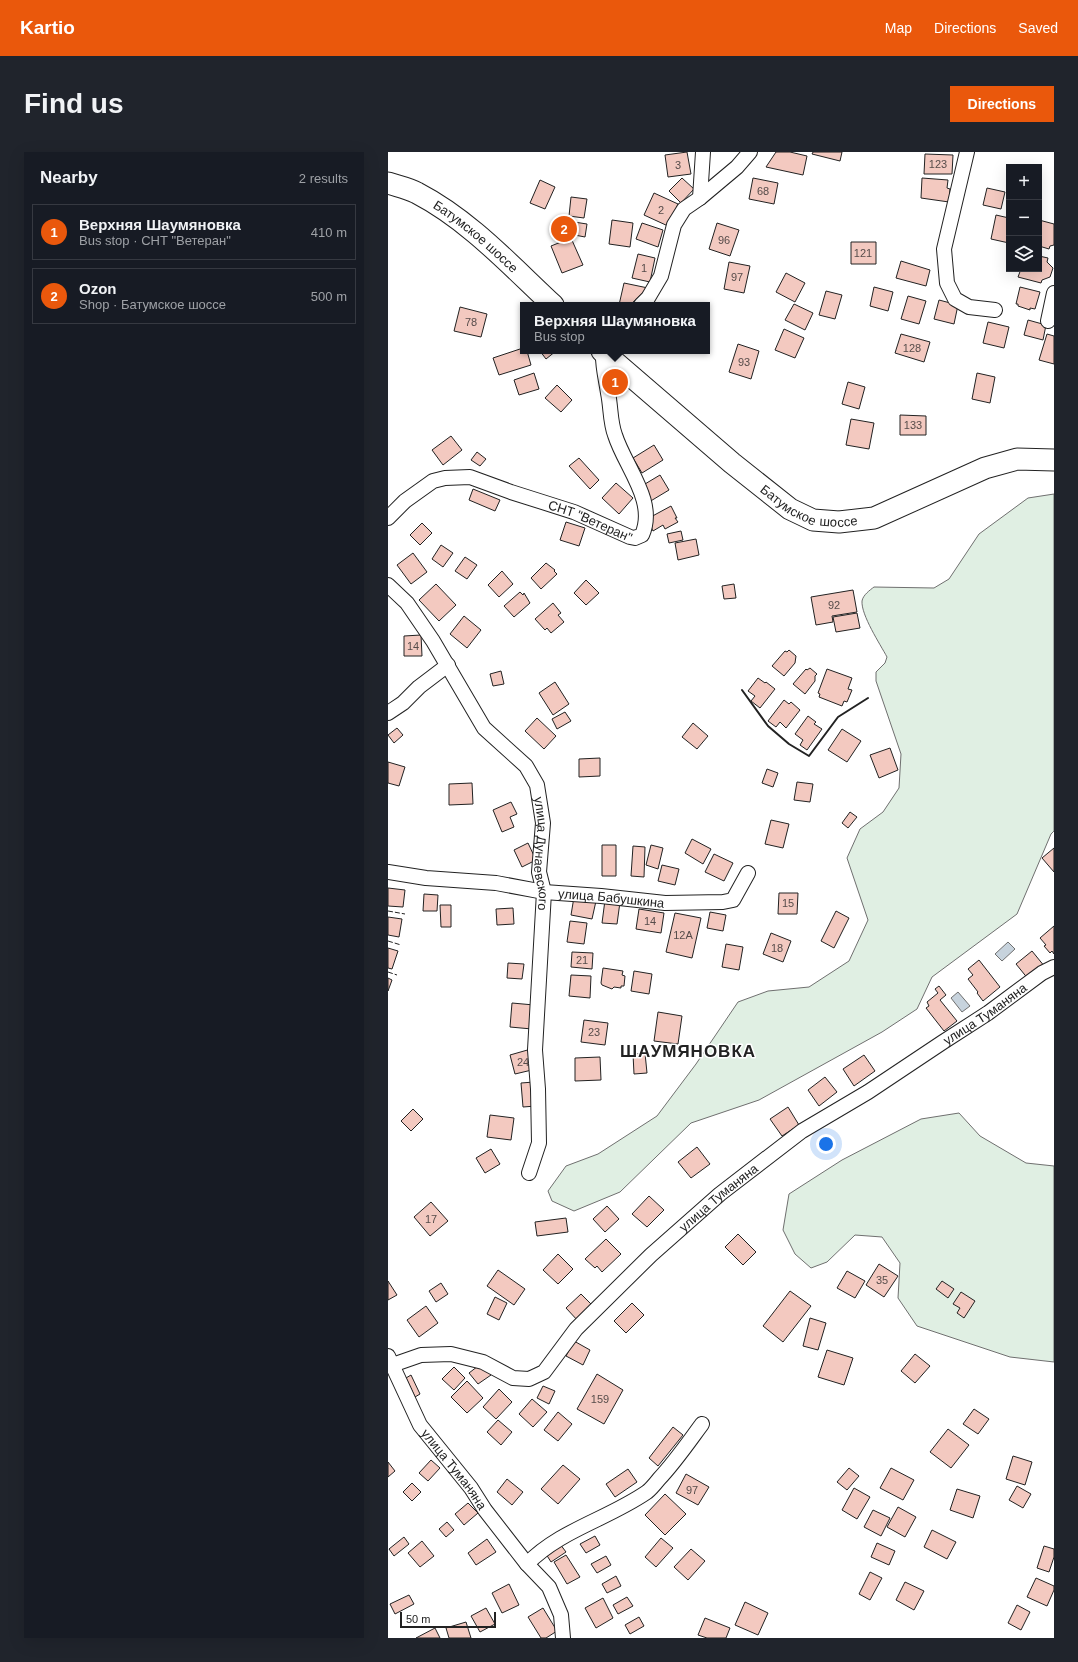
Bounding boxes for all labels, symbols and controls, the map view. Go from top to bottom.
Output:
text: Kartio [20,17,75,38]
text: Map [885,20,912,36]
text: Directions [934,20,996,36]
text: Saved [1018,20,1058,36]
button: Directions [950,86,1054,122]
text: Find us [24,88,124,119]
house number: 123 [929,158,947,170]
house number: 3 [675,159,681,171]
map controls [1006,164,1042,272]
button: + [1006,164,1042,200]
text: Nearby [40,168,98,187]
text: 2 results [299,171,348,186]
house number: 68 [757,185,769,197]
street label: Батумское шоссе [431,197,521,276]
button: − [1006,200,1042,236]
house number: 2 [658,204,664,216]
pin: 2 [551,214,577,244]
text: Верхняя Шаумяновка [79,216,241,233]
text: 1 [50,225,58,240]
text: 410 m [311,225,347,240]
text: Bus stop · СНТ "Ветеран" [79,233,231,248]
house number: 96 [718,234,730,246]
button: layers [1006,236,1042,272]
house number: 121 [854,247,872,259]
house number: 1 [641,262,647,274]
house number: 97 [731,271,743,283]
text: Ozon [79,280,117,297]
text: 2 [50,289,58,304]
text: 500 m [311,289,347,304]
text: Shop · Батумское шоссе [79,297,226,312]
popup [520,302,710,354]
text: Верхняя Шаумяновка [534,312,696,329]
house number: 78 [465,316,477,328]
text: Bus stop [534,329,585,344]
house number: 128 [903,342,921,354]
house number: 93 [738,356,750,368]
pin: 1 [602,367,628,397]
house number: 133 [904,419,922,431]
street label: Батумское шоссе [757,482,858,530]
street label: СНТ "Ветеран" [546,497,635,545]
house number: 92 [828,599,840,611]
house number: 14 [407,640,419,652]
street label: улица Дунаевского [531,796,551,911]
street label: улица Бабушкина [558,886,666,911]
house number: 15 [782,897,794,909]
house number: 14 [644,915,656,927]
house number: 12А [673,929,693,941]
house number: 18 [771,942,783,954]
house number: 21 [576,954,588,966]
street label: улица Туманяна [940,980,1030,1048]
house number: 23 [588,1026,600,1038]
district label: ШАУМЯНОВКА [620,1042,756,1061]
house number: 24 [517,1056,529,1068]
your location [816,1134,836,1154]
street label: улица Туманяна [676,1160,762,1235]
house number: 17 [425,1213,437,1225]
house number: 35 [876,1274,888,1286]
house number: 159 [591,1393,609,1405]
street label: улица Туманяна [418,1426,490,1513]
house number: 97 [686,1484,698,1496]
scale bar [400,1610,496,1629]
text: 50 m [406,1613,430,1625]

